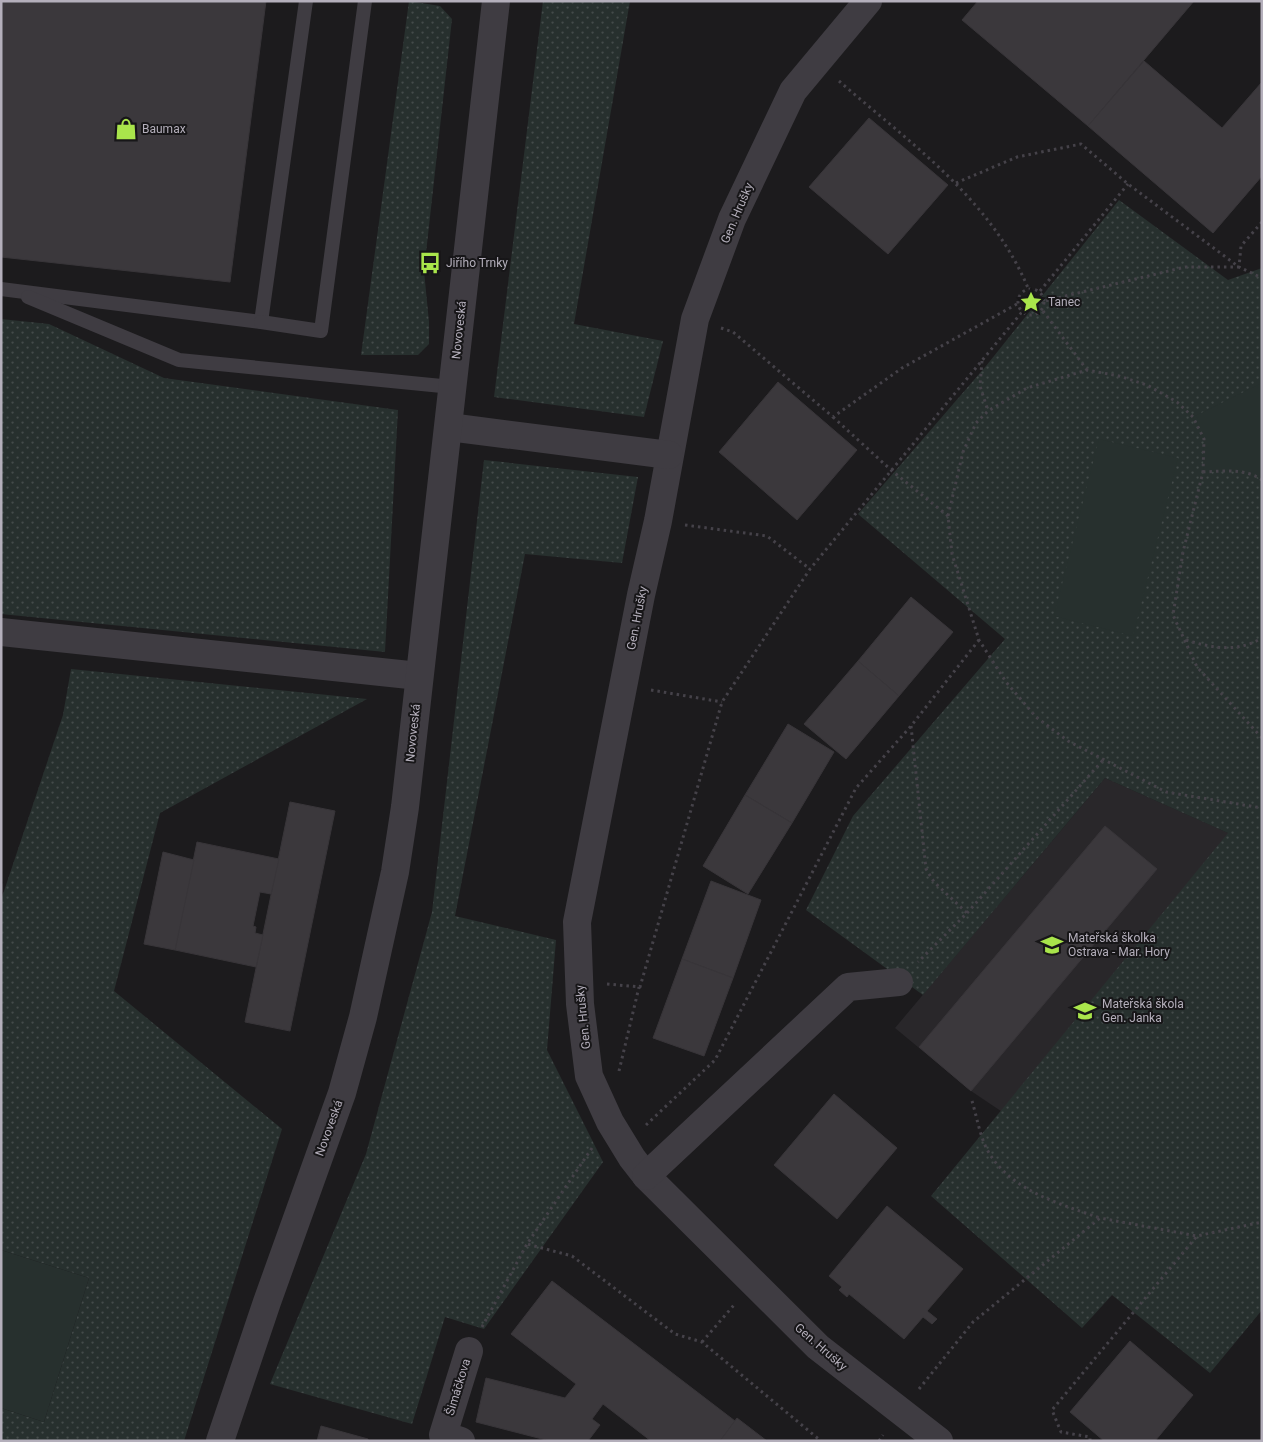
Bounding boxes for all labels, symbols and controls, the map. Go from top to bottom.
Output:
shop icon: Baumax [113,116,139,142]
place label: Baumax [142,122,186,136]
street label: Gen. Hrušky [718,180,756,245]
bus stop icon: Jiřího Trnky [417,250,443,276]
place label: Jiřího Trnky [446,256,508,270]
place icon: Tanec [1018,289,1044,315]
place label: Tanec [1048,295,1080,309]
street label: Novoveská [449,300,469,360]
street label: Gen. Hrušky [624,585,650,651]
street label: Novoveská [403,703,423,763]
place label: Mateřská školka Ostrava - Mar. Hory [1068,931,1170,959]
school or university icon: Mateřská školka Ostrava - Mar. Hory [1039,932,1065,958]
street label: Gen. Hrušky [573,984,593,1050]
place label: Mateřská škola Gen. Janka [1102,997,1184,1025]
school or university icon: Mateřská škola Gen. Janka [1072,998,1098,1024]
street label: Novoveská [312,1098,346,1158]
street label: Gen. Hrušky [792,1321,850,1374]
street label: Šimáčkova [442,1357,473,1417]

